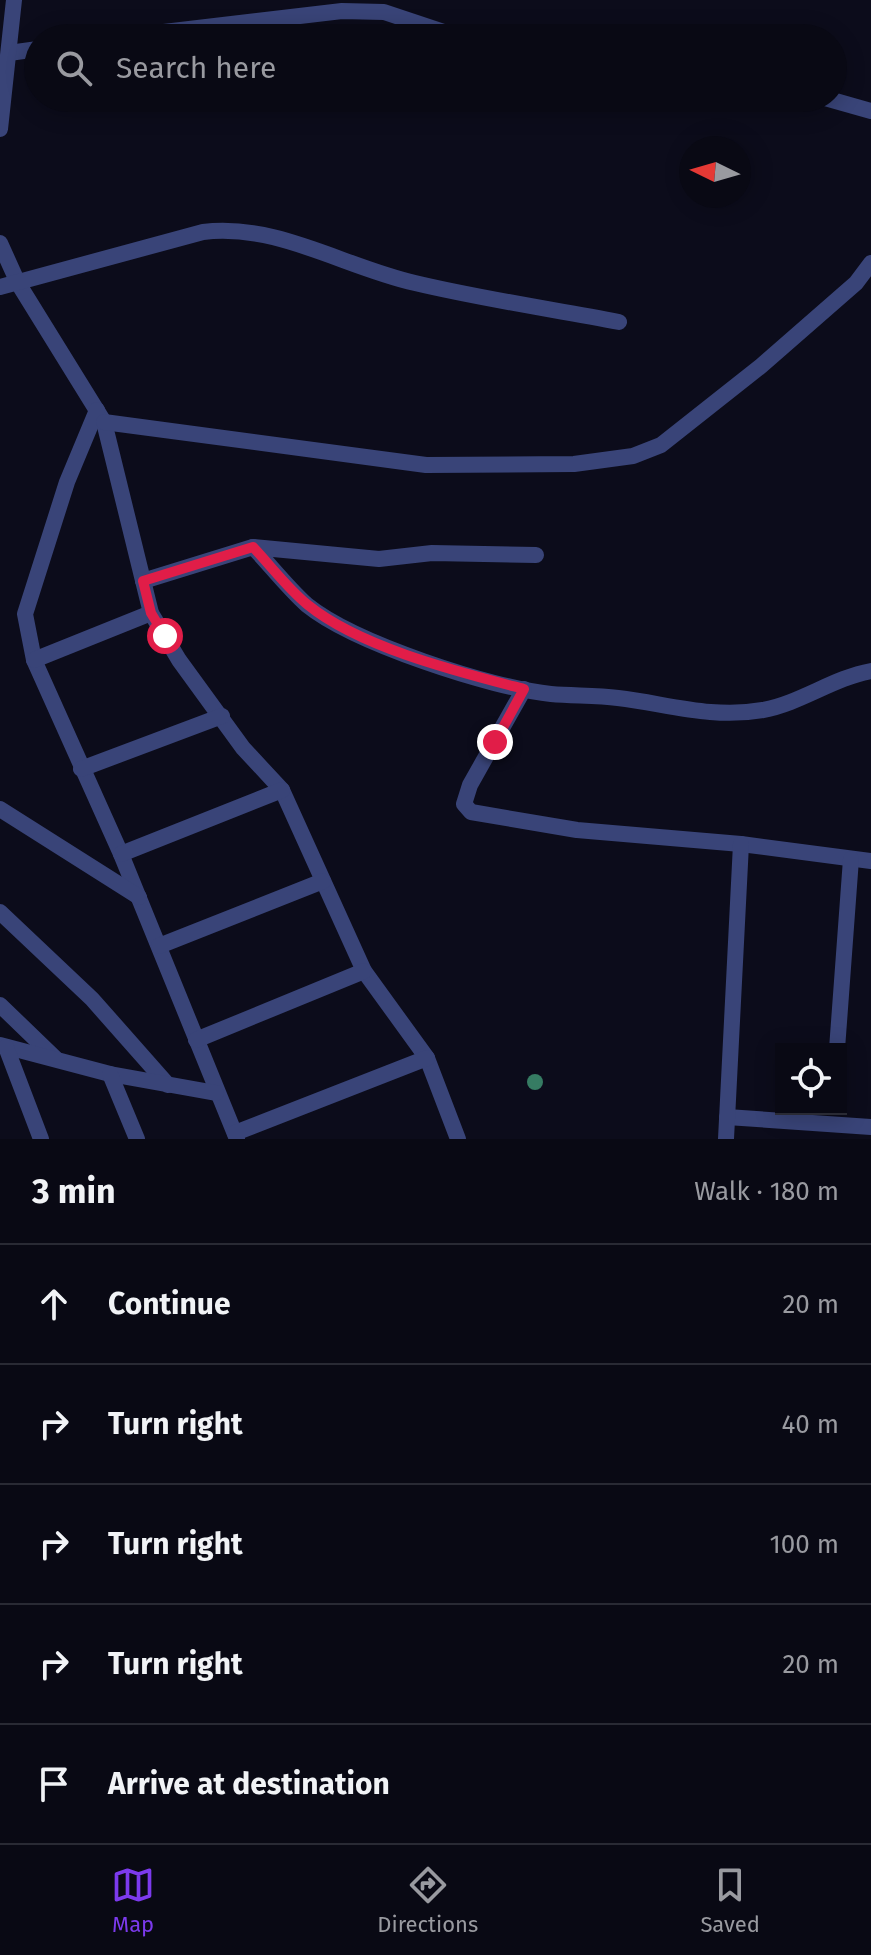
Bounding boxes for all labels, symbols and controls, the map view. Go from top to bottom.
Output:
search box [24,24,847,112]
icon: search [52,46,96,90]
text: Search here [116,50,276,86]
north arrow [679,136,751,208]
route start [147,618,183,654]
route end [477,724,513,760]
map controls [775,1043,847,1115]
button: locate [775,1043,847,1115]
text: 3 min [32,1171,116,1212]
text: Walk · 180 m [694,1176,839,1207]
icon: ahead [32,1282,76,1326]
text: Continue [108,1286,231,1322]
text: 20 m [782,1289,839,1320]
icon: right [32,1402,76,1446]
text: Turn right [108,1406,243,1442]
text: 40 m [781,1409,839,1440]
icon: right [32,1522,76,1566]
text: Turn right [108,1526,243,1562]
text: 100 m [770,1529,839,1560]
icon: right [32,1642,76,1686]
text: Turn right [108,1646,243,1682]
text: 20 m [782,1649,839,1680]
icon: arrive [32,1762,76,1806]
text: Arrive at destination [108,1766,390,1802]
tab: Map [111,1863,155,1938]
tab: Directions [377,1863,478,1938]
tab: Saved [700,1863,760,1938]

